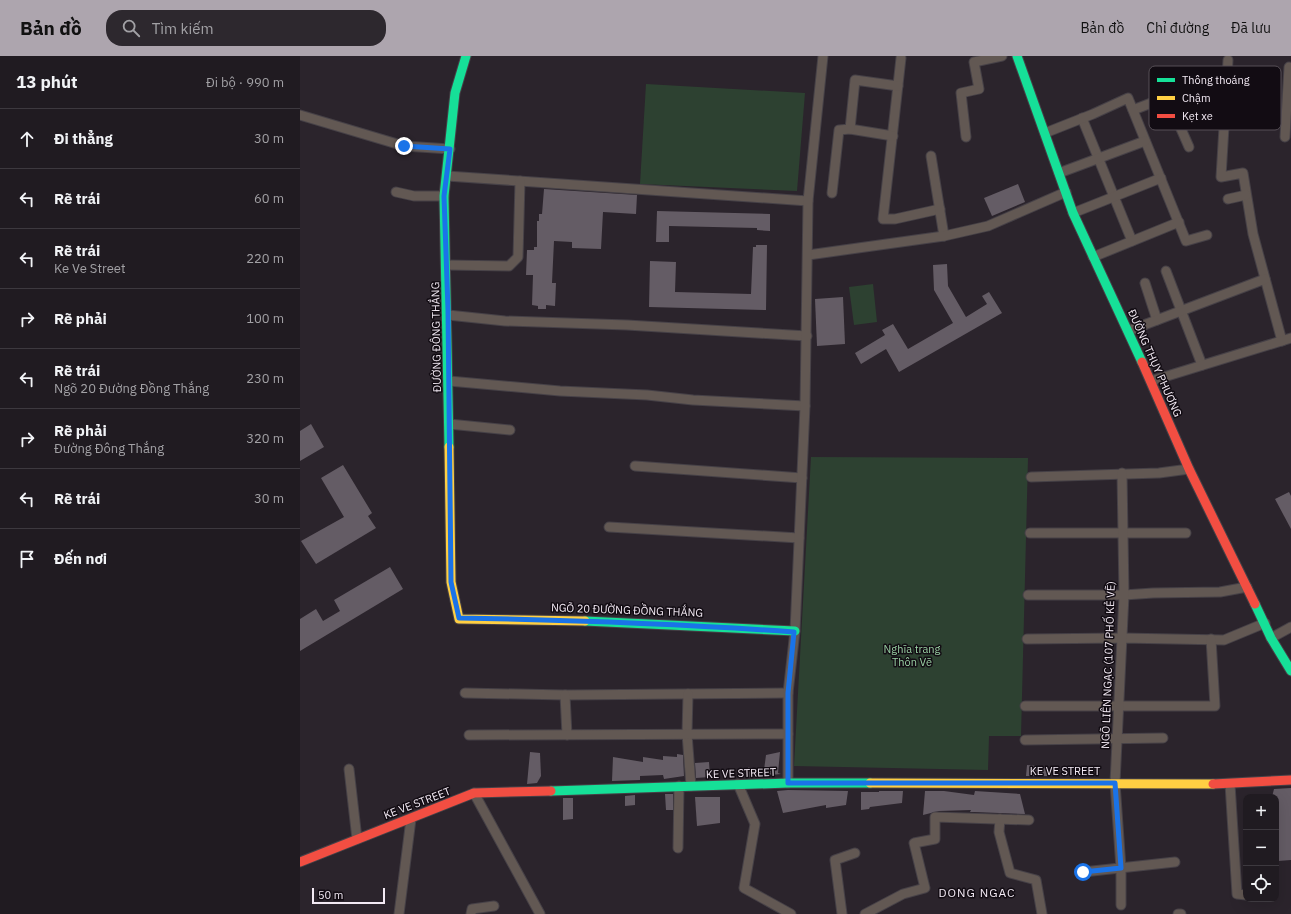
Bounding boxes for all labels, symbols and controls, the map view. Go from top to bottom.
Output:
search box [106,10,386,46]
text: Bản đồ [20,16,82,40]
icon: search [120,17,142,39]
text: Tìm kiếm [152,19,214,38]
text: Bản đồ [1080,19,1124,37]
text: Chỉ đường [1146,19,1209,37]
text: Đã lưu [1231,19,1271,37]
legend [1149,66,1281,130]
text: 13 phút [16,71,78,93]
text: Thông thoáng [1182,73,1250,87]
text: Đi bộ · 990 m [206,74,284,91]
text: Chậm [1182,91,1211,105]
text: Kẹt xe [1182,109,1213,123]
icon: ahead [16,128,38,150]
text: Đi thẳng [54,129,113,148]
text: 30 m [254,130,284,147]
route end [395,137,413,155]
icon: left [16,188,38,210]
text: Rẽ trái [54,189,100,208]
text: 60 m [254,190,284,207]
text: Rẽ trái [54,241,100,260]
icon: left [16,248,38,270]
text: 220 m [246,250,284,267]
text: Ke Ve Street [54,260,126,277]
street label: ĐƯỜNG ĐÔNG THẮNG [427,282,444,392]
street label: ĐƯỜNG THỤY PHƯƠNG [1125,307,1185,419]
icon: right [16,308,38,330]
text: Rẽ phải [54,309,107,328]
text: 100 m [246,310,284,327]
text: Rẽ trái [54,361,100,380]
icon: left [16,368,38,390]
text: 230 m [246,370,284,387]
text: Ngõ 20 Đường Đồng Thắng [54,380,209,397]
text: Rẽ phải [54,421,107,440]
icon: right [16,428,38,450]
text: 320 m [246,430,284,447]
text: Đường Đông Thắng [54,440,164,457]
icon: left [16,488,38,510]
text: Rẽ trái [54,489,100,508]
text: 30 m [254,490,284,507]
icon: arrive [16,548,38,570]
text: Đến nơi [54,549,107,568]
street label: NGÕ LIÊN NGẠC (107 PHỐ KẺ VẼ) [1096,581,1118,749]
street label: NGÕ 20 ĐƯỜNG ĐỒNG THẮNG [551,598,703,620]
park label: Nghĩa trang Thôn Vẽ [884,642,941,669]
street label: KE VE STREET [1030,764,1101,778]
street label: KE VE STREET [706,765,777,781]
street label: KE VE STREET [382,784,453,822]
map controls [1243,794,1279,902]
button: + [1243,794,1279,830]
button: − [1243,830,1279,866]
route start [1074,863,1092,881]
button: locate [1243,866,1279,902]
district label: DONG NGAC [939,885,1016,900]
scale bar [312,886,385,905]
text: 50 m [318,888,343,902]

